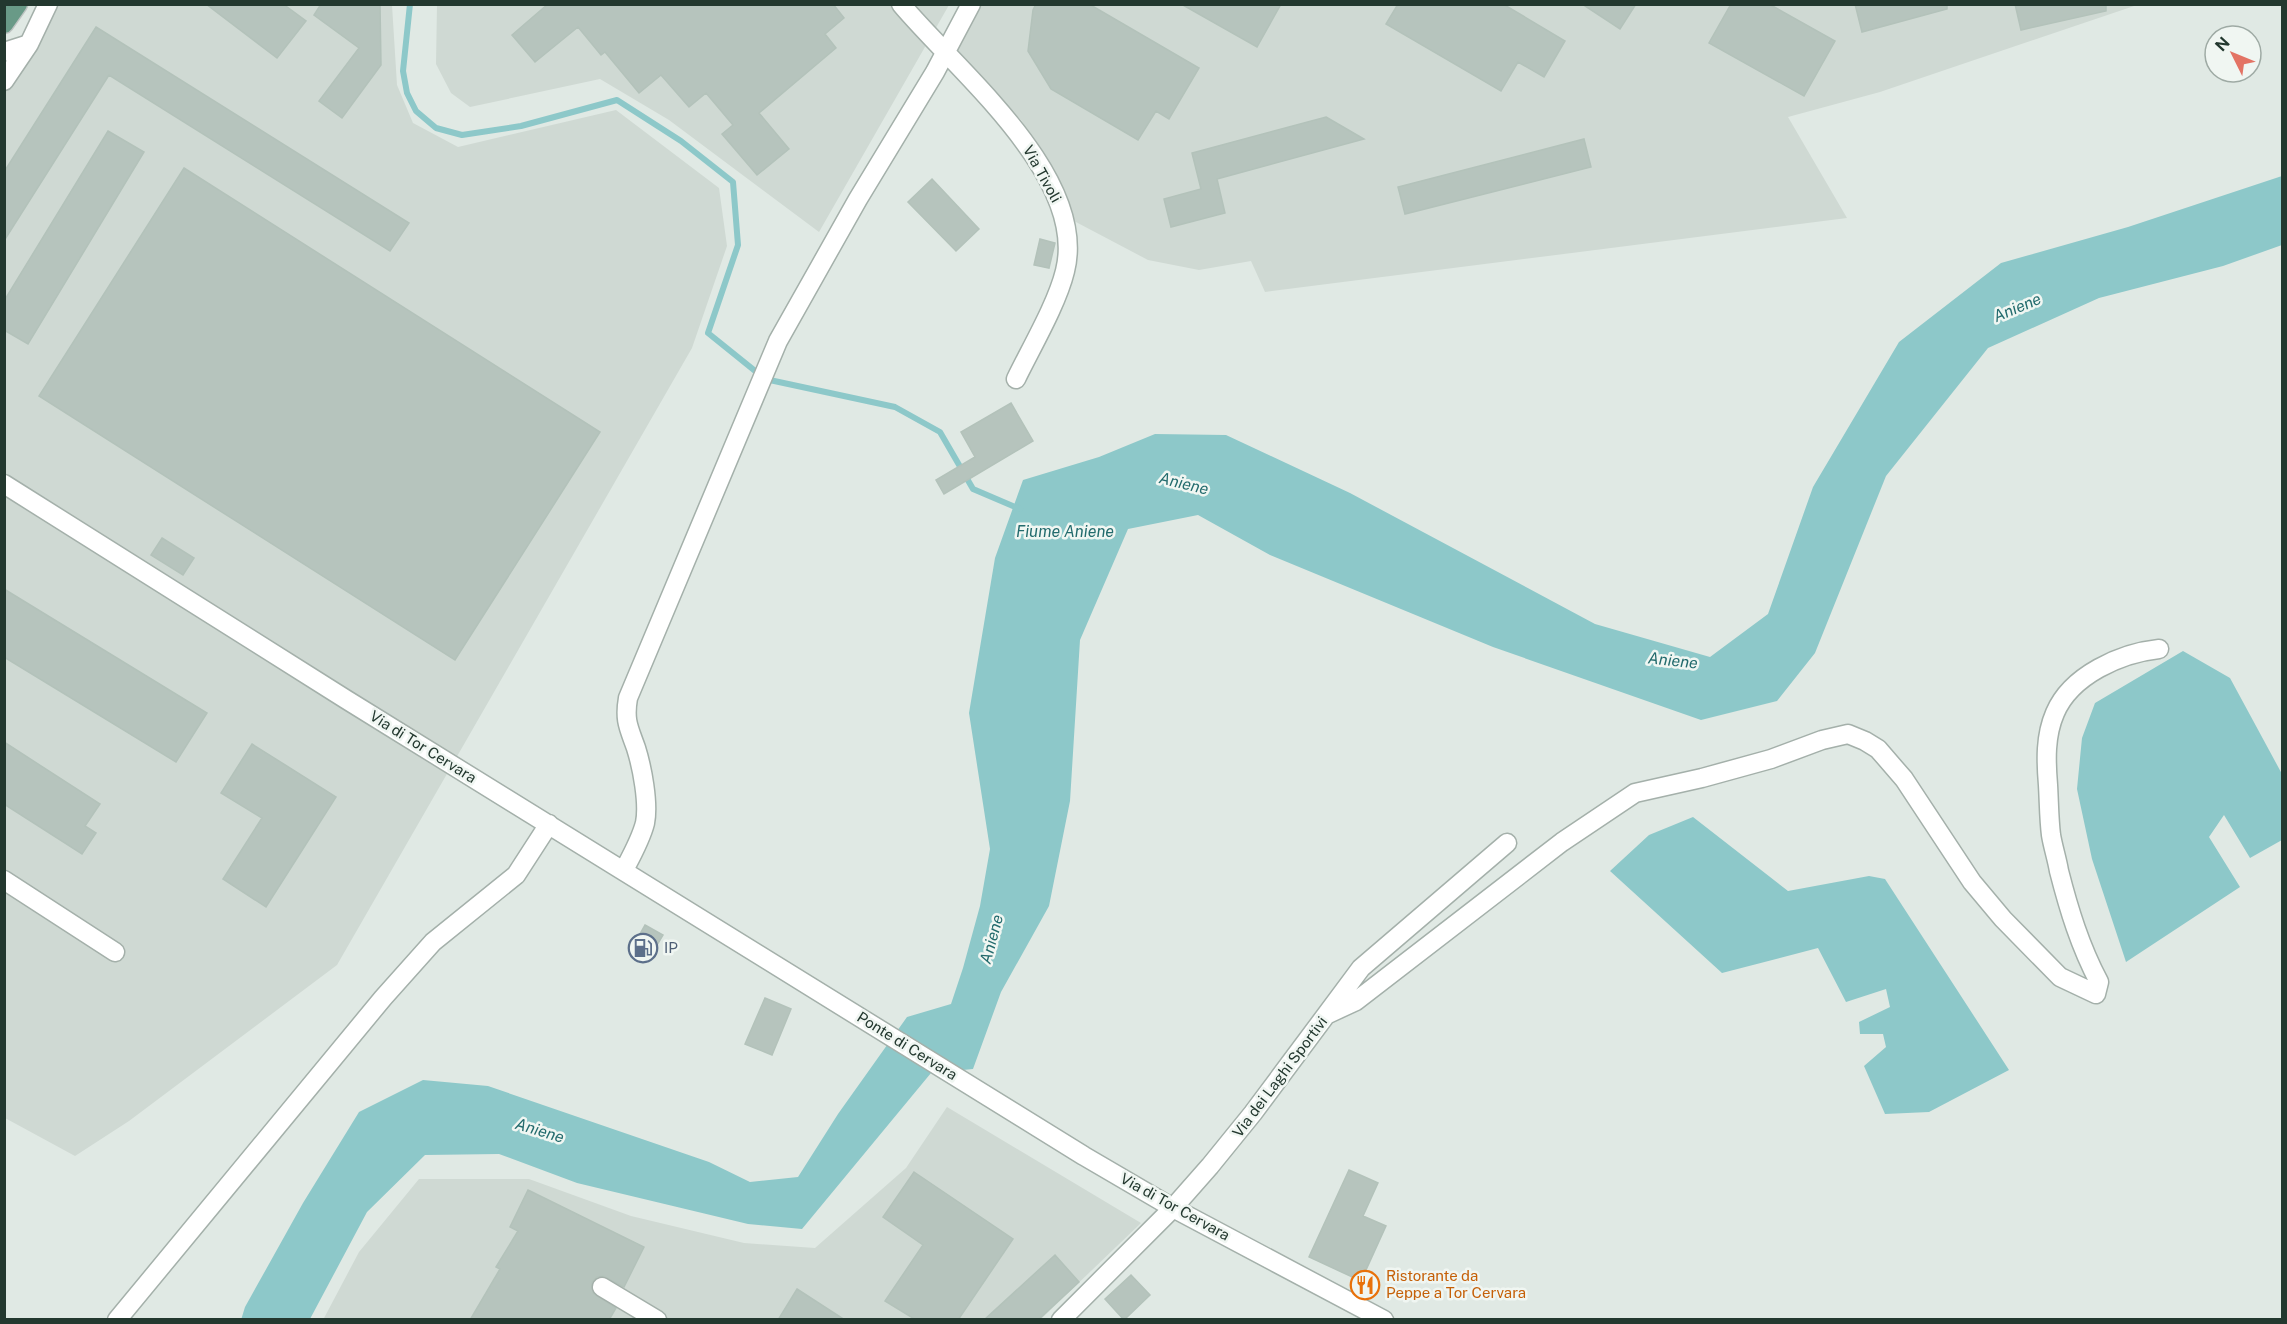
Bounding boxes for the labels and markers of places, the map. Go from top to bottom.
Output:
fuel station icon: IP [627,932,659,964]
place label: IP [664,939,678,956]
place label: Ristorante da Peppe a Tor Cervara [1386,1267,1526,1301]
restaurant icon: Ristorante da Peppe a Tor Cervara [1349,1269,1381,1301]

